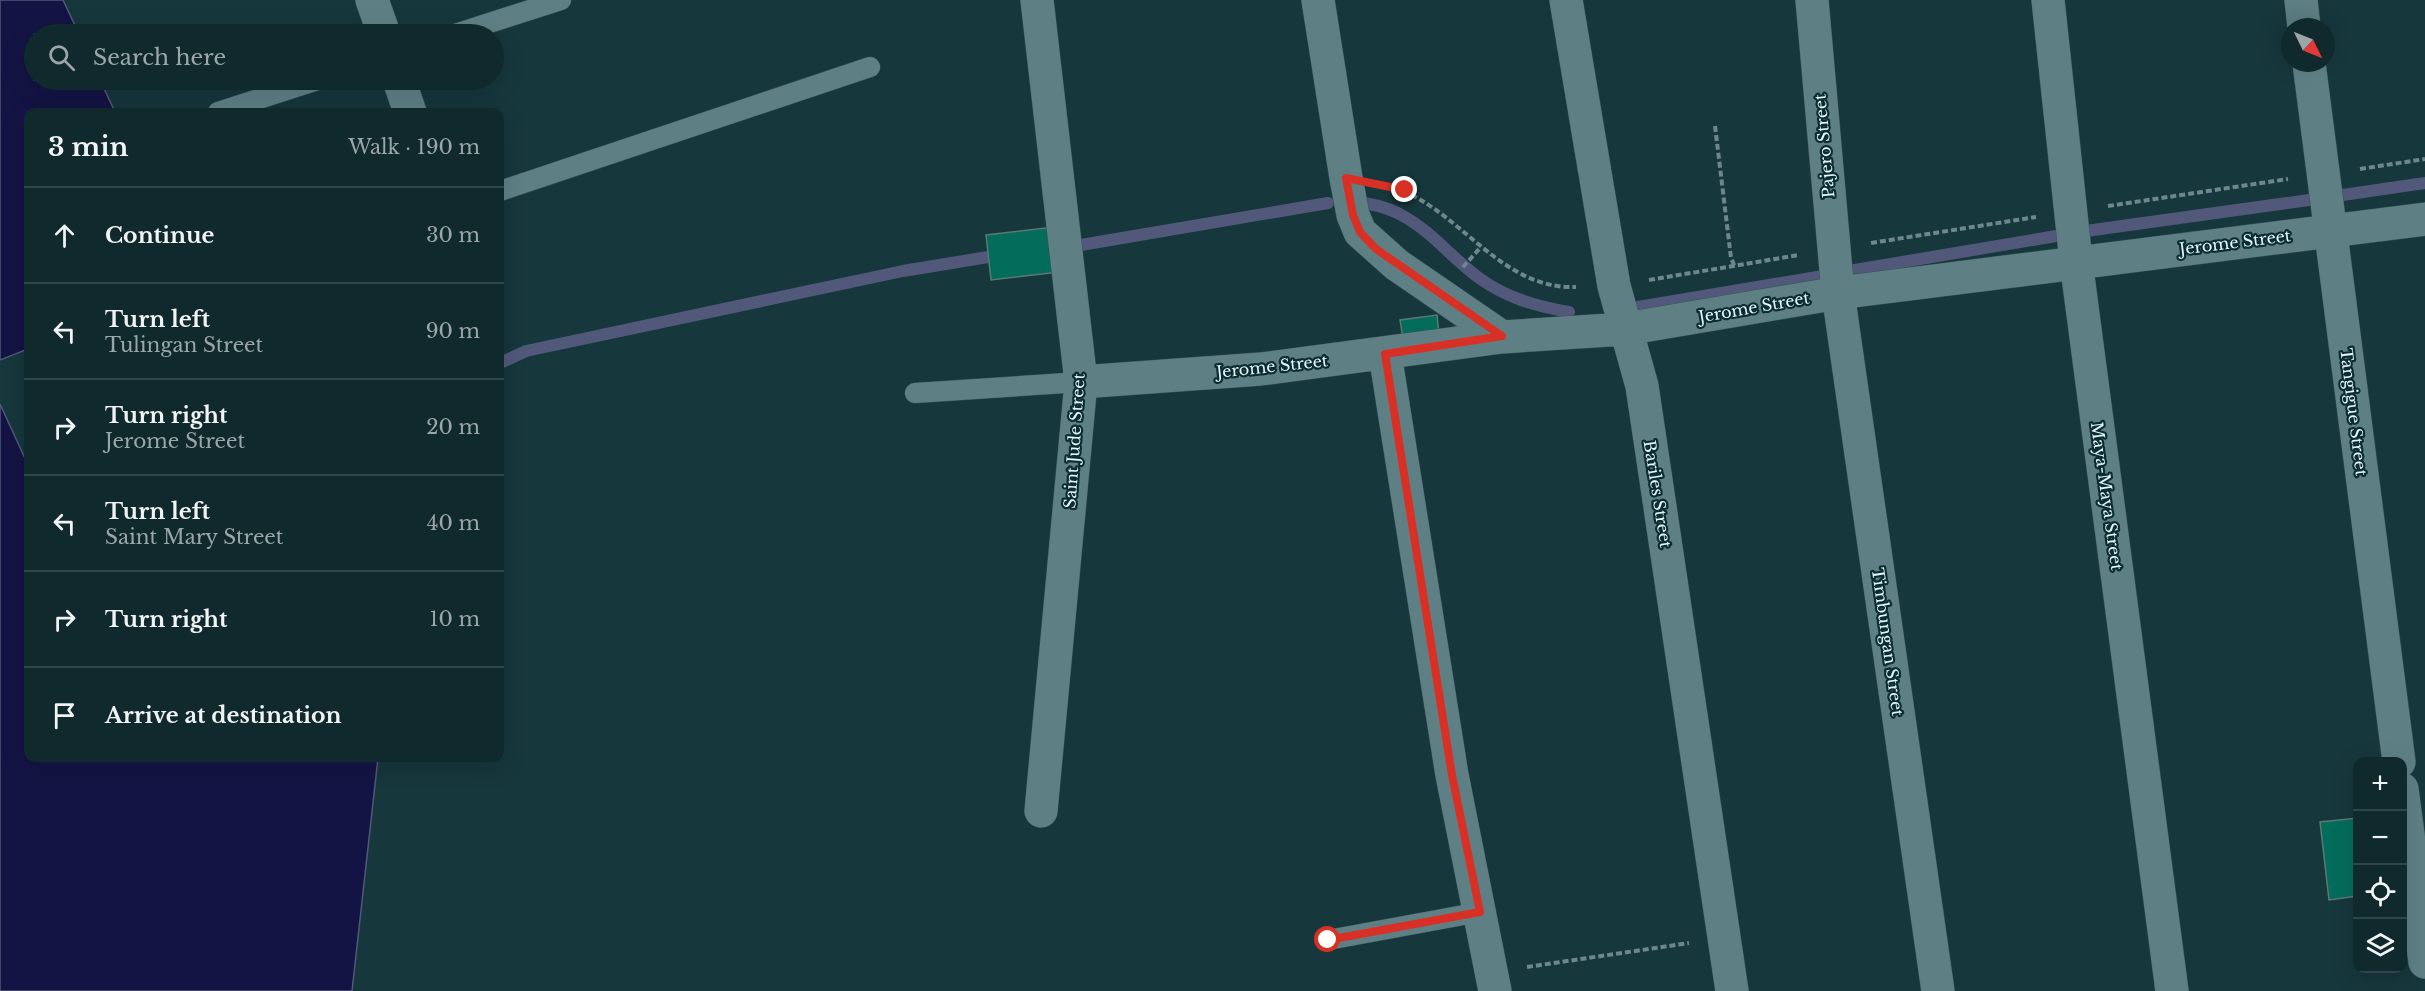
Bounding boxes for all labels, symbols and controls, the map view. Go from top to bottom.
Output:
north arrow [2281,18,2335,72]
search box [24,24,504,90]
icon: search [45,41,78,74]
text: Search here [93,44,226,71]
street label: Pajero Street [1809,93,1839,199]
text: 3 min [48,131,129,163]
text: Walk · 190 m [348,135,480,159]
route end [1391,176,1417,202]
icon: ahead [48,219,81,252]
text: Continue [105,222,214,249]
text: 30 m [426,223,480,247]
street label: Jerome Street [2176,225,2292,259]
street label: Jerome Street [1695,287,1811,327]
text: Turn left [105,306,210,333]
icon: left [48,315,81,348]
text: 90 m [426,319,480,343]
text: Tulingan Street [105,333,263,357]
street label: Tangigue Street [2336,347,2372,477]
street label: Jerome Street [1213,350,1329,382]
street label: Saint Jude Street [1059,373,1089,509]
text: Turn right [105,402,227,429]
icon: right [48,411,81,444]
text: 20 m [426,415,480,439]
street label: Maya-Maya Street [2087,421,2127,571]
text: Jerome Street [105,429,245,453]
street label: Bariles Street [1640,439,1676,549]
text: Turn left [105,498,210,525]
icon: left [48,507,81,540]
text: 40 m [427,511,480,535]
text: Saint Mary Street [105,525,283,549]
street label: Timbungan Street [1868,567,1908,717]
icon: right [48,603,81,636]
text: Turn right [105,606,227,633]
text: 10 m [430,607,480,631]
icon: arrive [48,699,81,732]
text: Arrive at destination [105,702,342,729]
map controls [2353,757,2407,973]
button: + [2353,757,2407,811]
button: − [2353,811,2407,865]
button: locate [2353,865,2407,919]
button: layers [2353,919,2407,973]
route start [1314,926,1340,952]

